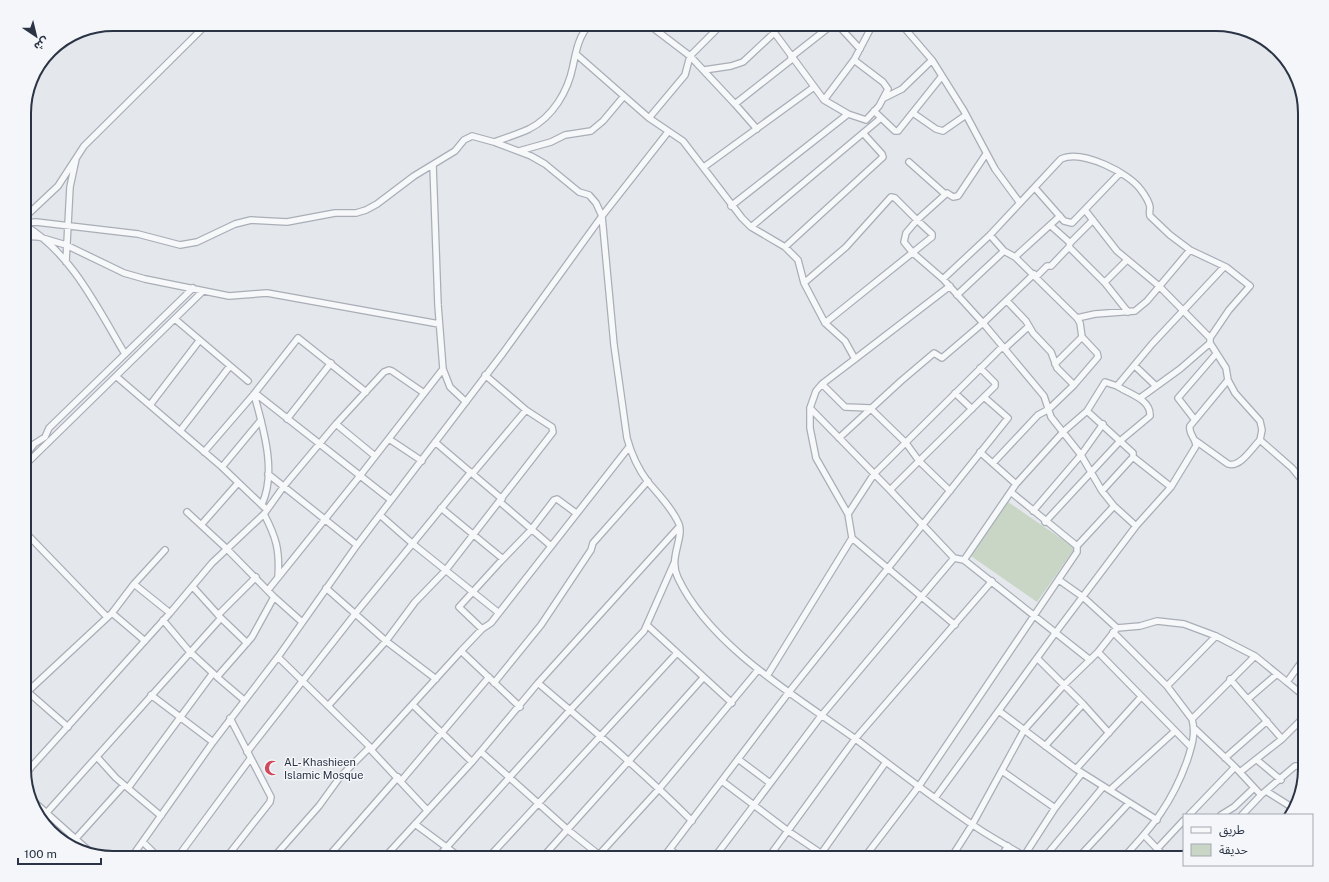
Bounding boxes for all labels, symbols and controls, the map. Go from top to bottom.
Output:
north arrow [16,16,56,56]
text: ش [32,34,51,53]
place label: AL- Khashieen Islamic Mosque [284,756,363,781]
mosque icon: AL- Khashieen Islamic Mosque [263,759,281,777]
legend [1183,814,1313,866]
text: طريق [1219,823,1245,838]
scale bar [18,840,101,866]
text: حديقة [1219,843,1248,857]
text: 100 m [24,847,57,861]

